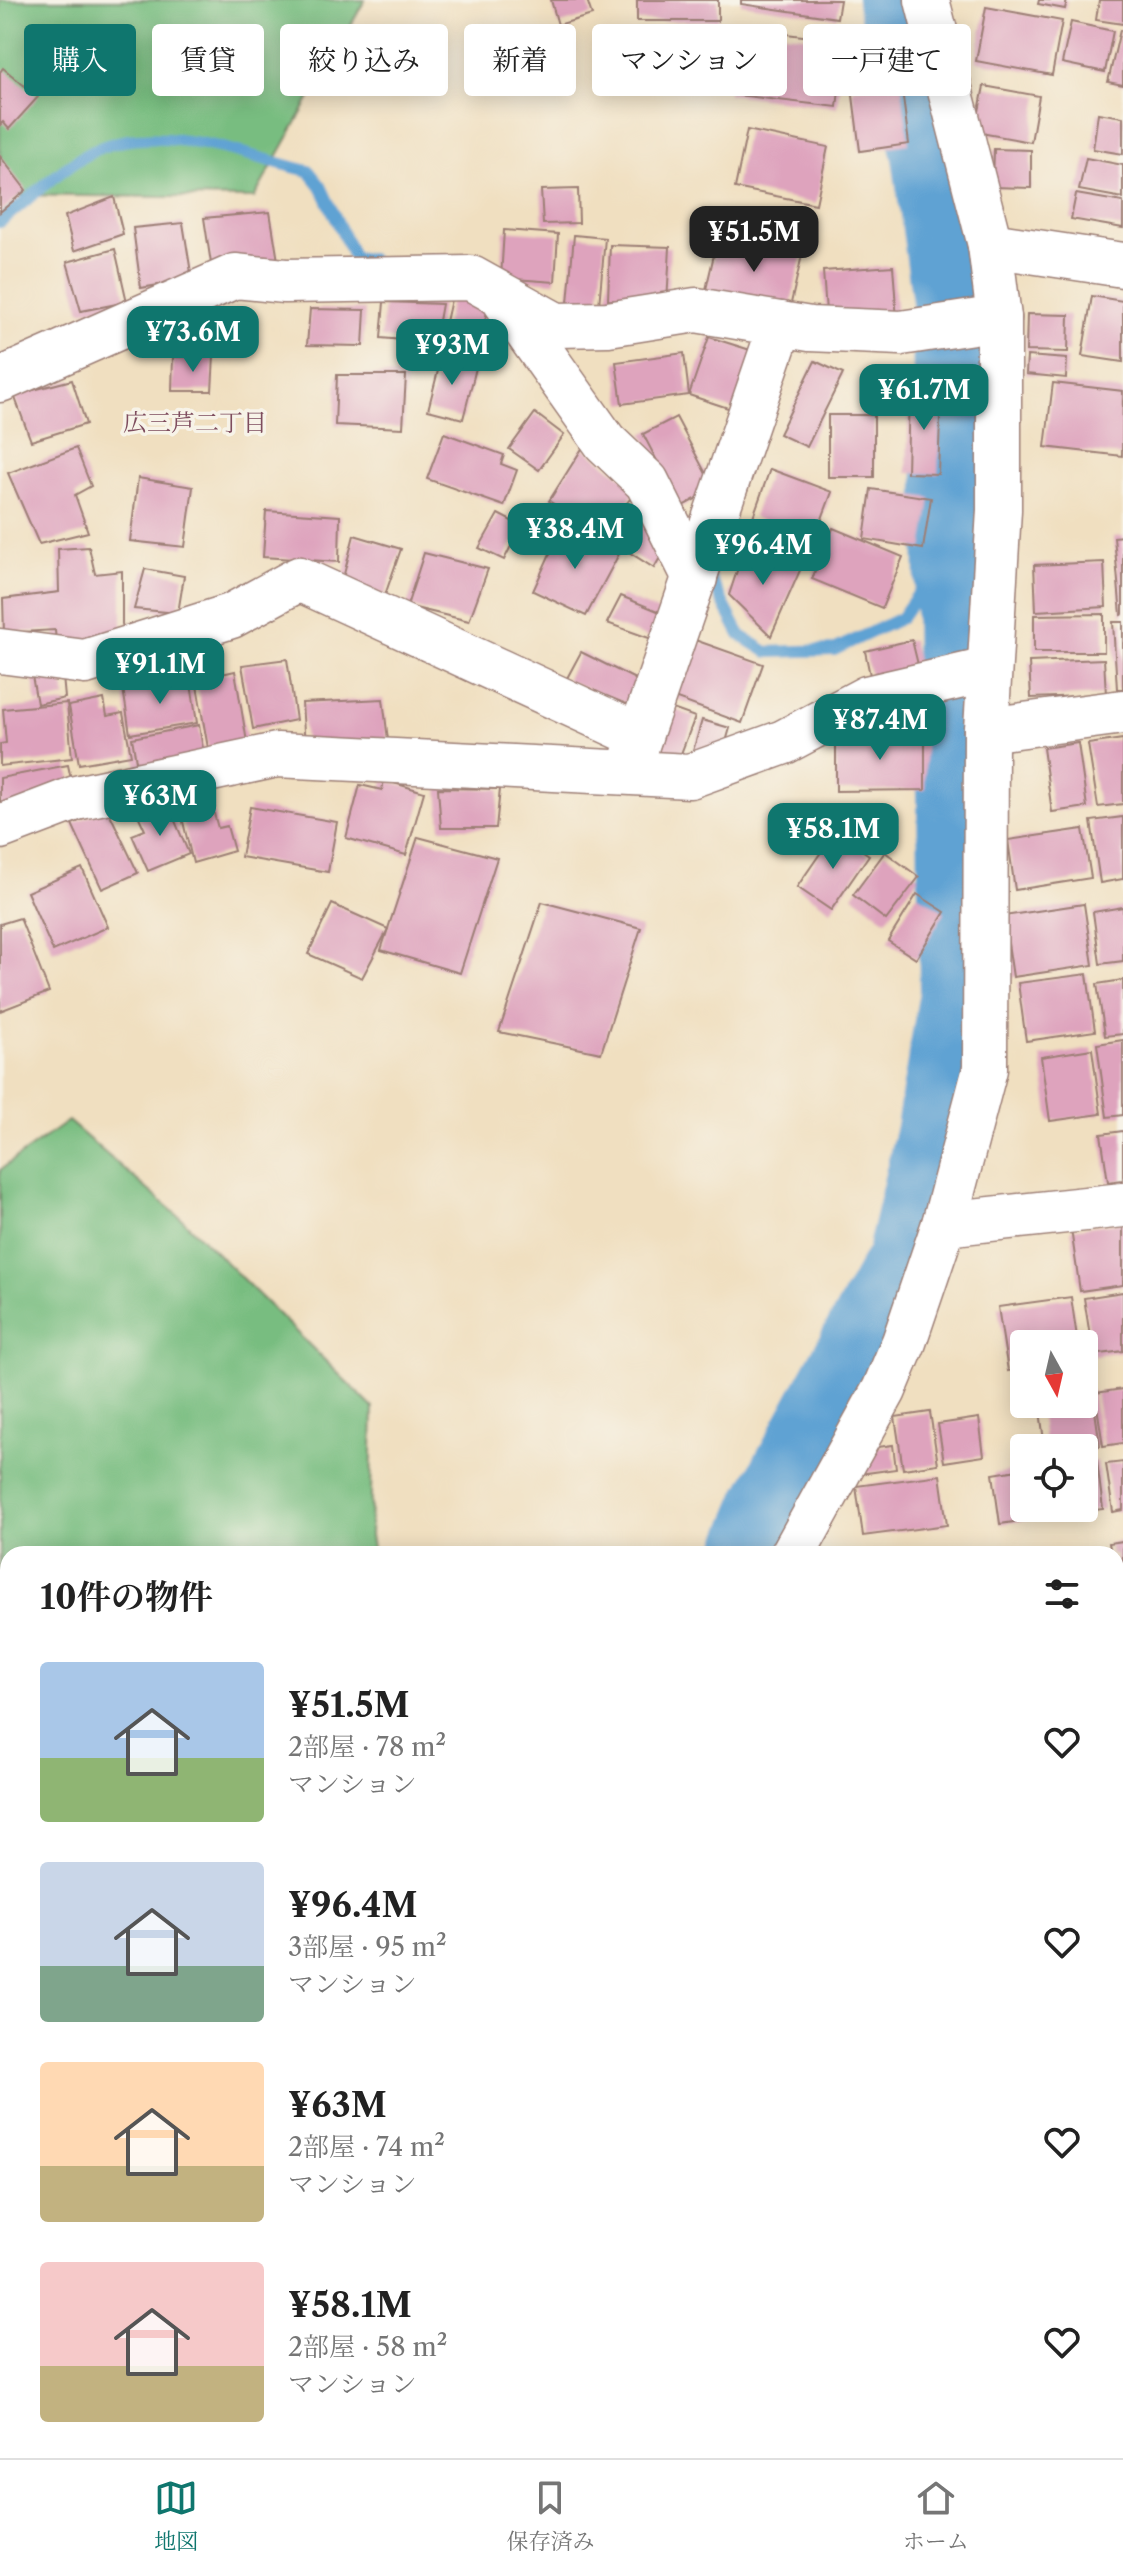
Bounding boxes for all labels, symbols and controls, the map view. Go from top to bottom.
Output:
chip: 購入 [24,24,136,96]
chip: 賃貸 [152,24,264,96]
chip: 絞り込み [280,24,448,96]
chip: 新着 [464,24,576,96]
chip: マンション [592,24,787,96]
chip: 一戸建て [803,24,971,96]
pin: ¥51.5M [689,206,819,274]
text: ¥51.5M [707,216,801,248]
pin: ¥73.6M [128,306,258,374]
text: ¥73.6M [145,316,241,348]
pin: ¥93M [405,319,499,387]
text: ¥93M [414,329,490,361]
pin: ¥61.7M [859,364,989,432]
text: ¥61.7M [877,374,971,406]
district label: 広三芦二丁目 [123,408,267,437]
pin: ¥38.4M [510,503,640,571]
text: ¥38.4M [526,513,624,545]
pin: ¥96.4M [698,519,828,587]
text: ¥96.4M [713,529,813,561]
pin: ¥91.1M [95,638,225,706]
text: ¥91.1M [114,648,206,680]
pin: ¥87.4M [815,694,945,762]
text: ¥87.4M [832,704,928,736]
pin: ¥63M [113,770,207,838]
text: ¥63M [122,780,198,812]
pin: ¥58.1M [768,803,898,871]
text: ¥58.1M [786,813,880,845]
north arrow [1010,1330,1098,1418]
map controls [1010,1330,1098,1522]
button: locate [1010,1434,1098,1522]
icon: filters [1040,1572,1084,1616]
text: 10件の物件 [40,1576,213,1618]
text: ¥51.5M [288,1684,410,1726]
icon: home [104,1694,200,1790]
icon: heart [1040,1720,1084,1764]
text: 2部屋 · 78 m² [288,1731,446,1763]
text: マンション [288,1768,417,1800]
text: ¥96.4M [288,1884,418,1926]
icon: home [104,1894,200,1990]
icon: heart [1040,1920,1084,1964]
text: 3部屋 · 95 m² [288,1931,447,1963]
text: マンション [288,1968,417,2000]
text: ¥63M [288,2084,387,2126]
icon: home [104,2094,200,2190]
icon: heart [1040,2120,1084,2164]
text: 2部屋 · 74 m² [288,2131,445,2163]
text: マンション [288,2168,417,2200]
text: ¥58.1M [288,2284,412,2326]
icon: home [104,2294,200,2390]
icon: heart [1040,2320,1084,2364]
text: 2部屋 · 58 m² [288,2331,447,2363]
text: マンション [288,2368,417,2400]
tab: 地図 [154,2476,198,2555]
tab: 保存済み [506,2476,595,2555]
tab: ホーム [903,2476,969,2555]

